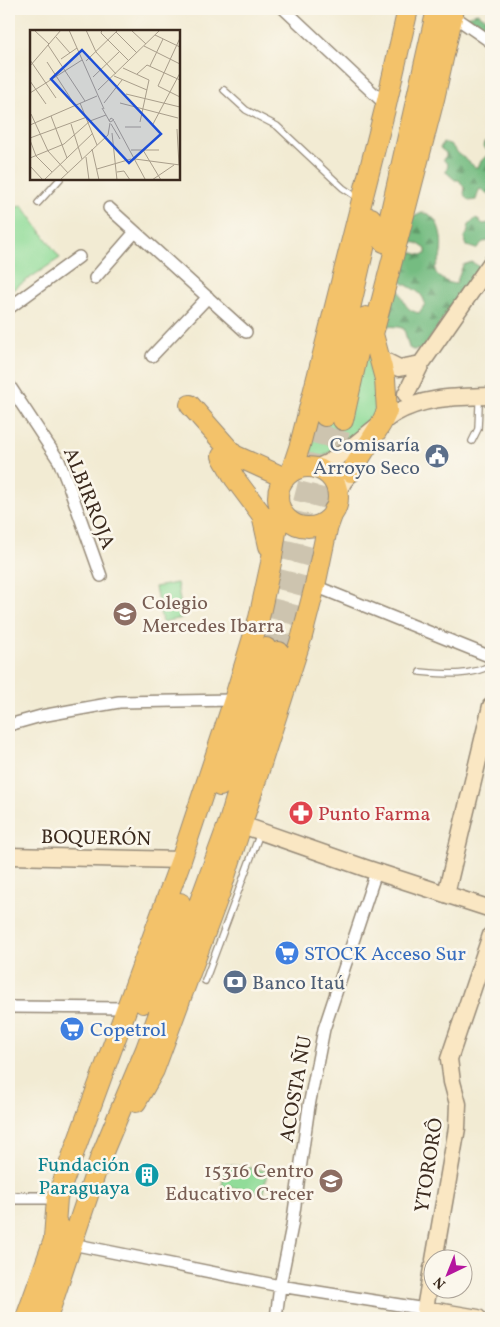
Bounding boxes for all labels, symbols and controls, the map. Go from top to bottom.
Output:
inset map [30,30,180,180]
place label: Comisaría Arroyo Seco [313,432,420,483]
public building icon: Comisaría Arroyo Seco [424,443,450,469]
street label: ALBIRROJA [55,444,121,554]
place label: Colegio Mercedes Ibarra [142,590,285,641]
school or university icon: Colegio Mercedes Ibarra [112,601,138,627]
pharmacy icon: Punto Farma [288,800,314,826]
place label: Punto Farma [318,801,431,829]
street label: BOQUERÓN [41,824,152,854]
supermarket icon: STOCK Acceso Sur [274,940,300,966]
place label: STOCK Acceso Sur [304,941,466,969]
bank icon: Banco Itaú [222,969,248,995]
place label: Banco Itaú [252,970,345,998]
supermarket icon: Copetrol [59,1016,85,1042]
place label: Copetrol [90,1017,166,1045]
street label: ACOSTA ÑU [274,1034,320,1145]
street label: YTORORÔ [409,1116,451,1215]
place label: Fundación Paraguaya [37,1152,130,1203]
place label: 15316 Centro Educativo Crecer [165,1158,314,1209]
building icon: Fundación Paraguaya [134,1162,160,1188]
school or university icon: 15316 Centro Educativo Crecer [318,1168,344,1194]
north arrow [422,1250,472,1300]
text: N [430,1272,450,1293]

